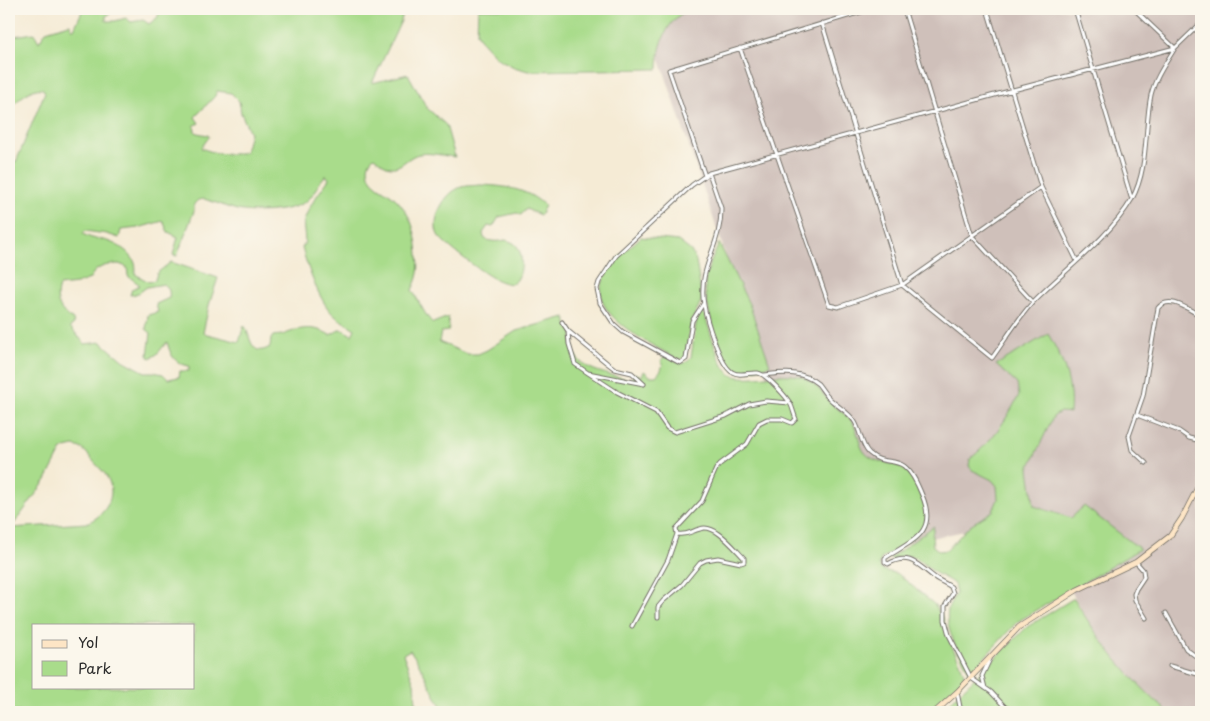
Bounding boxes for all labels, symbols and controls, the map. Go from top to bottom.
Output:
legend [32,624,195,688]
text: Yol [78,630,99,653]
text: Park [78,656,112,679]

